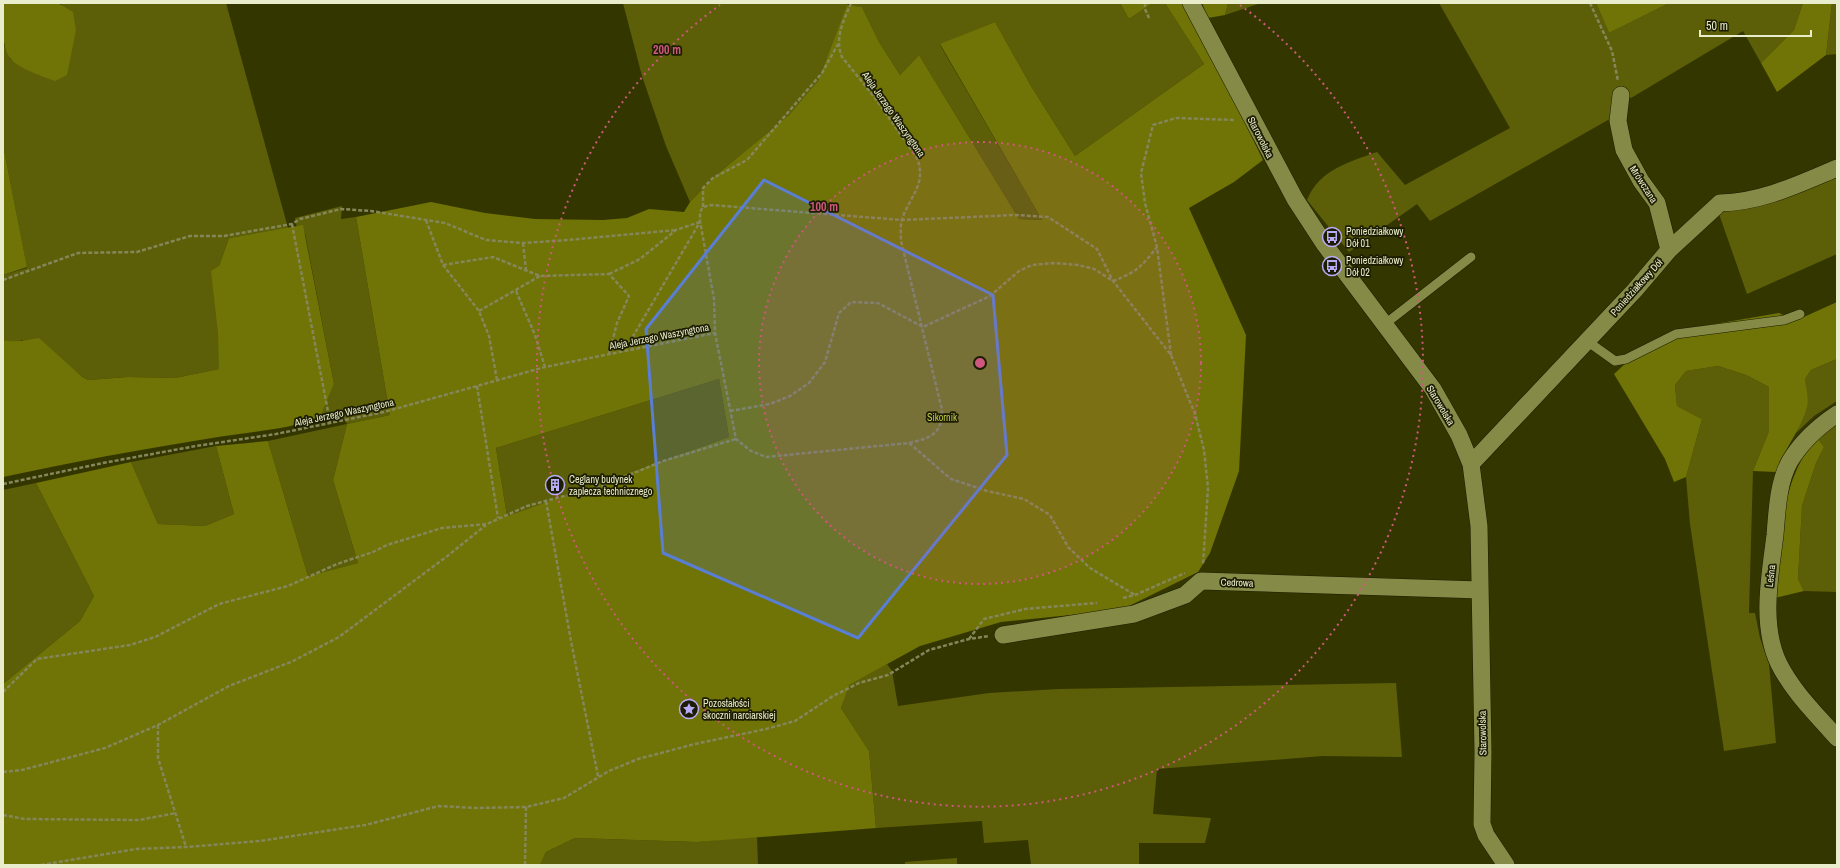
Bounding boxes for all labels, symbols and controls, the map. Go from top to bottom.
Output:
scale bar [1700,12,1811,38]
text: 50 m [1706,18,1728,34]
text: 200 m [653,42,681,58]
street label: Aleja Jerzego Waszyngtona [859,68,928,160]
street label: Starowolska [1245,114,1277,160]
street label: Mrówczana [1627,163,1661,206]
text: 100 m [810,199,838,215]
place label: Poniedziałkowy Dół 01 [1346,225,1404,250]
bus stop icon: Poniedziałkowy Dół 01 [1321,226,1343,248]
place label: Poniedziałkowy Dół 02 [1346,254,1404,279]
bus stop icon: Poniedziałkowy Dół 02 [1321,255,1343,277]
street label: Poniedziałkowy Dół [1607,255,1666,318]
street label: Aleja Jerzego Waszyngtona [607,320,711,353]
centre of rings [973,356,987,370]
street label: Starowolska [1423,383,1458,428]
street label: Aleja Jerzego Waszyngtona [292,396,395,430]
park label: Sikornik [927,411,958,424]
place label: Ceglany budynek zaplecza technicznego [569,473,653,498]
building icon: Ceglany budynek zaplecza technicznego [544,474,566,496]
street label: Leśna [1763,564,1778,588]
street label: Cedrowa [1220,575,1254,590]
place label: Pozostałości skoczni narciarskiej [703,697,776,722]
place icon: Pozostałości skoczni narciarskiej [678,698,700,720]
street label: Starowolska [1476,710,1489,755]

